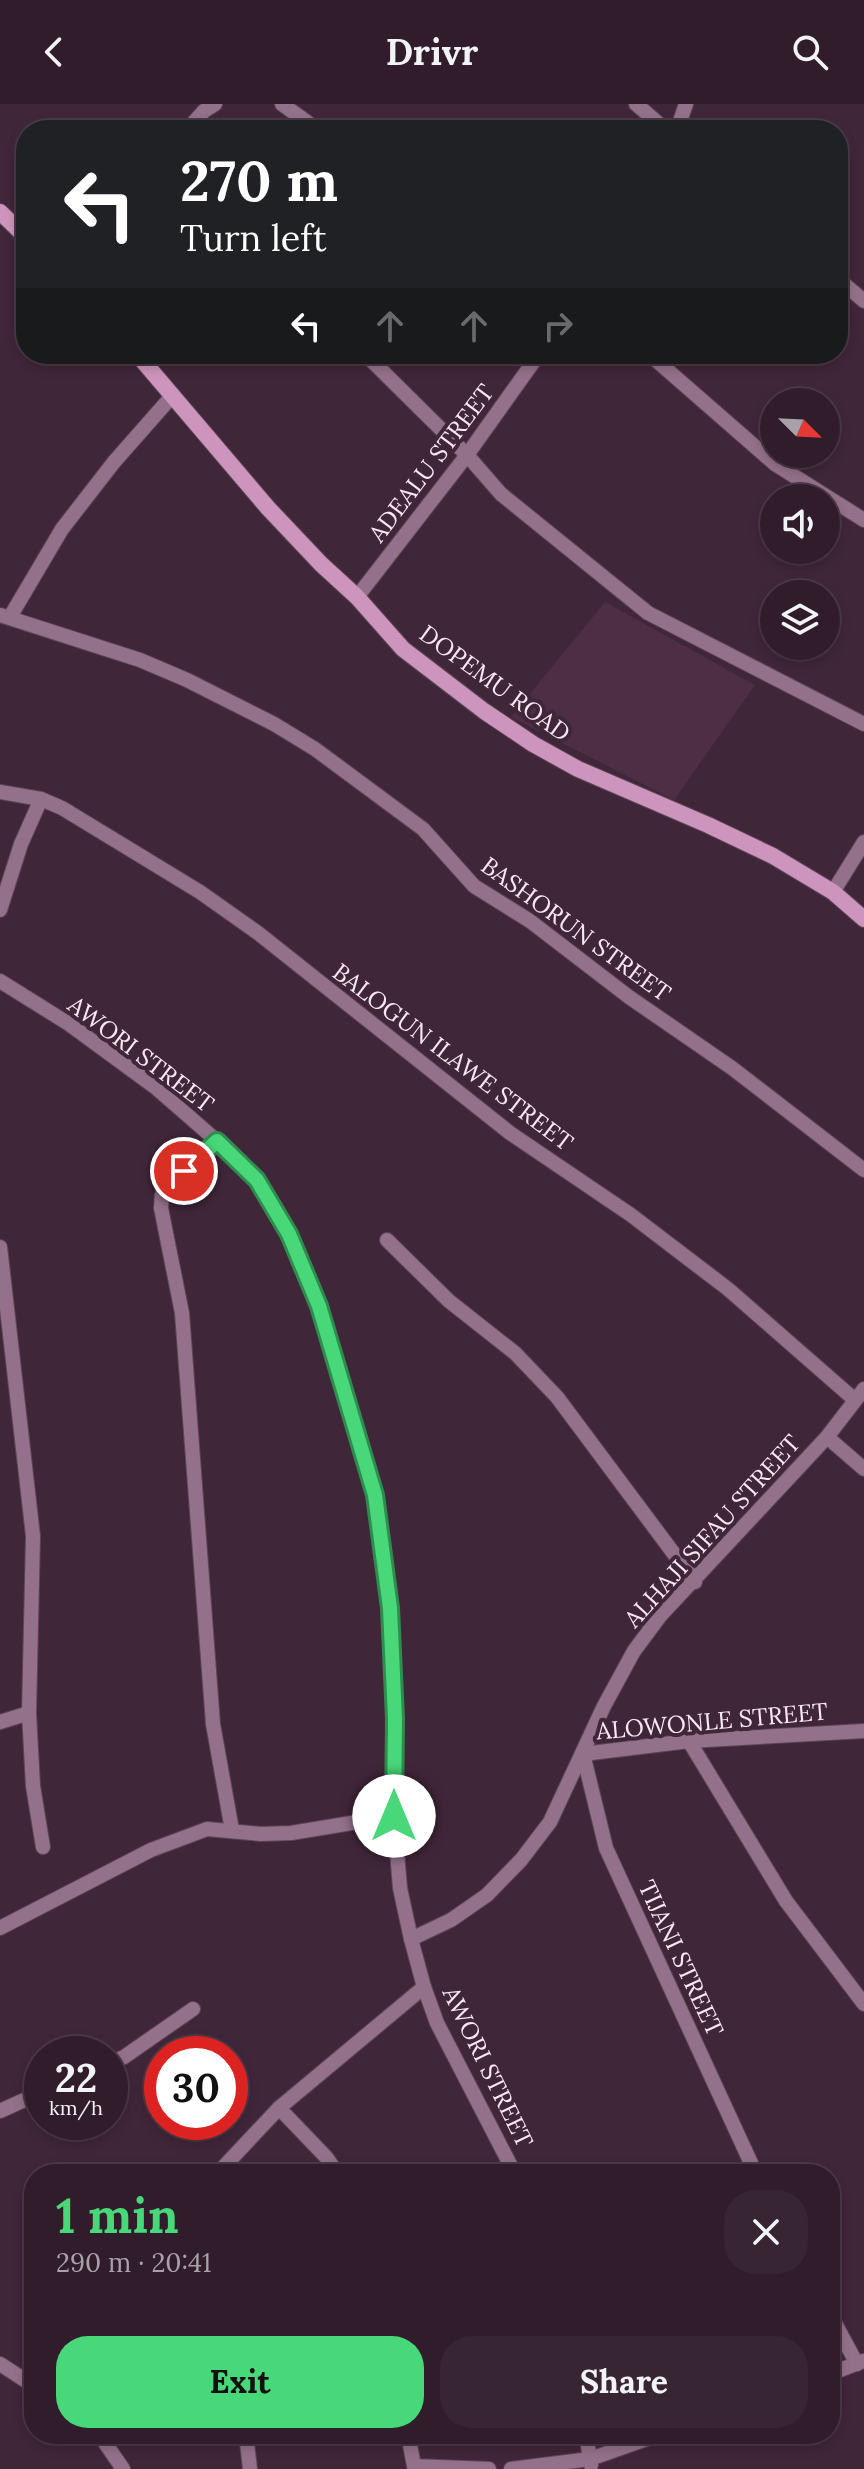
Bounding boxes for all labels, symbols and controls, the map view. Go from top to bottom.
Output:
text: Drivr [386,29,478,75]
icon: back [32,30,76,74]
icon: search [788,30,832,74]
text: 270 m [180,145,338,216]
icon: left [48,152,152,256]
text: Turn left [180,215,327,261]
icon: left [284,304,328,348]
icon: ahead [368,304,412,348]
icon: ahead [452,304,496,348]
icon: right [536,304,580,348]
street label: ADEALU STREET [361,378,501,549]
north arrow [760,388,840,468]
map controls [760,388,840,660]
button: sound [760,484,840,564]
button: layers [760,580,840,660]
street label: DOPEMU ROAD [413,618,577,748]
street label: BASHORUN STREET [475,850,677,1008]
street label: BALOGUN ILAWE STREET [327,956,579,1158]
street label: AWORI STREET [61,988,220,1119]
pin [150,1137,218,1205]
icon: arrive [162,1149,206,1193]
street label: ALHAJI SIFAU STREET [616,1428,807,1635]
street label: ALOWONLE STREET [594,1695,829,1747]
position arrow [352,1774,436,1858]
street label: TIJANI STREET [631,1875,731,2041]
street label: AWORI STREET [435,1981,540,2152]
speed limit sign: 30 [144,2036,248,2140]
text: 22 [55,2052,97,2103]
text: km/h [49,2095,103,2120]
text: 1 min [56,2185,179,2246]
button: close [724,2190,808,2274]
text: 290 m · 20:41 [56,2246,212,2279]
button: Exit [56,2336,424,2428]
button: Share [440,2336,808,2428]

